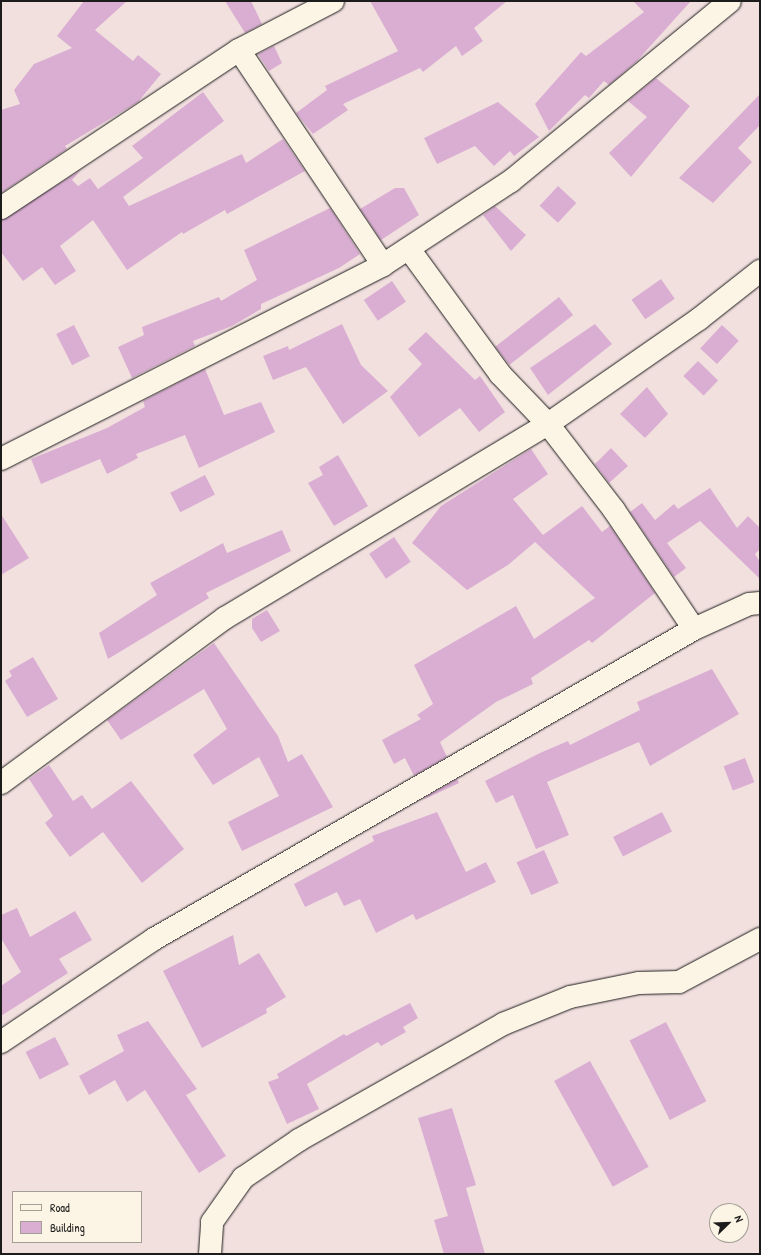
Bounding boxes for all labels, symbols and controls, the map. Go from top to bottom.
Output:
legend [12,1191,142,1243]
text: Road [50,1199,70,1216]
north arrow [709,1203,749,1243]
text: N [732,1213,747,1224]
text: Building [50,1219,85,1236]

